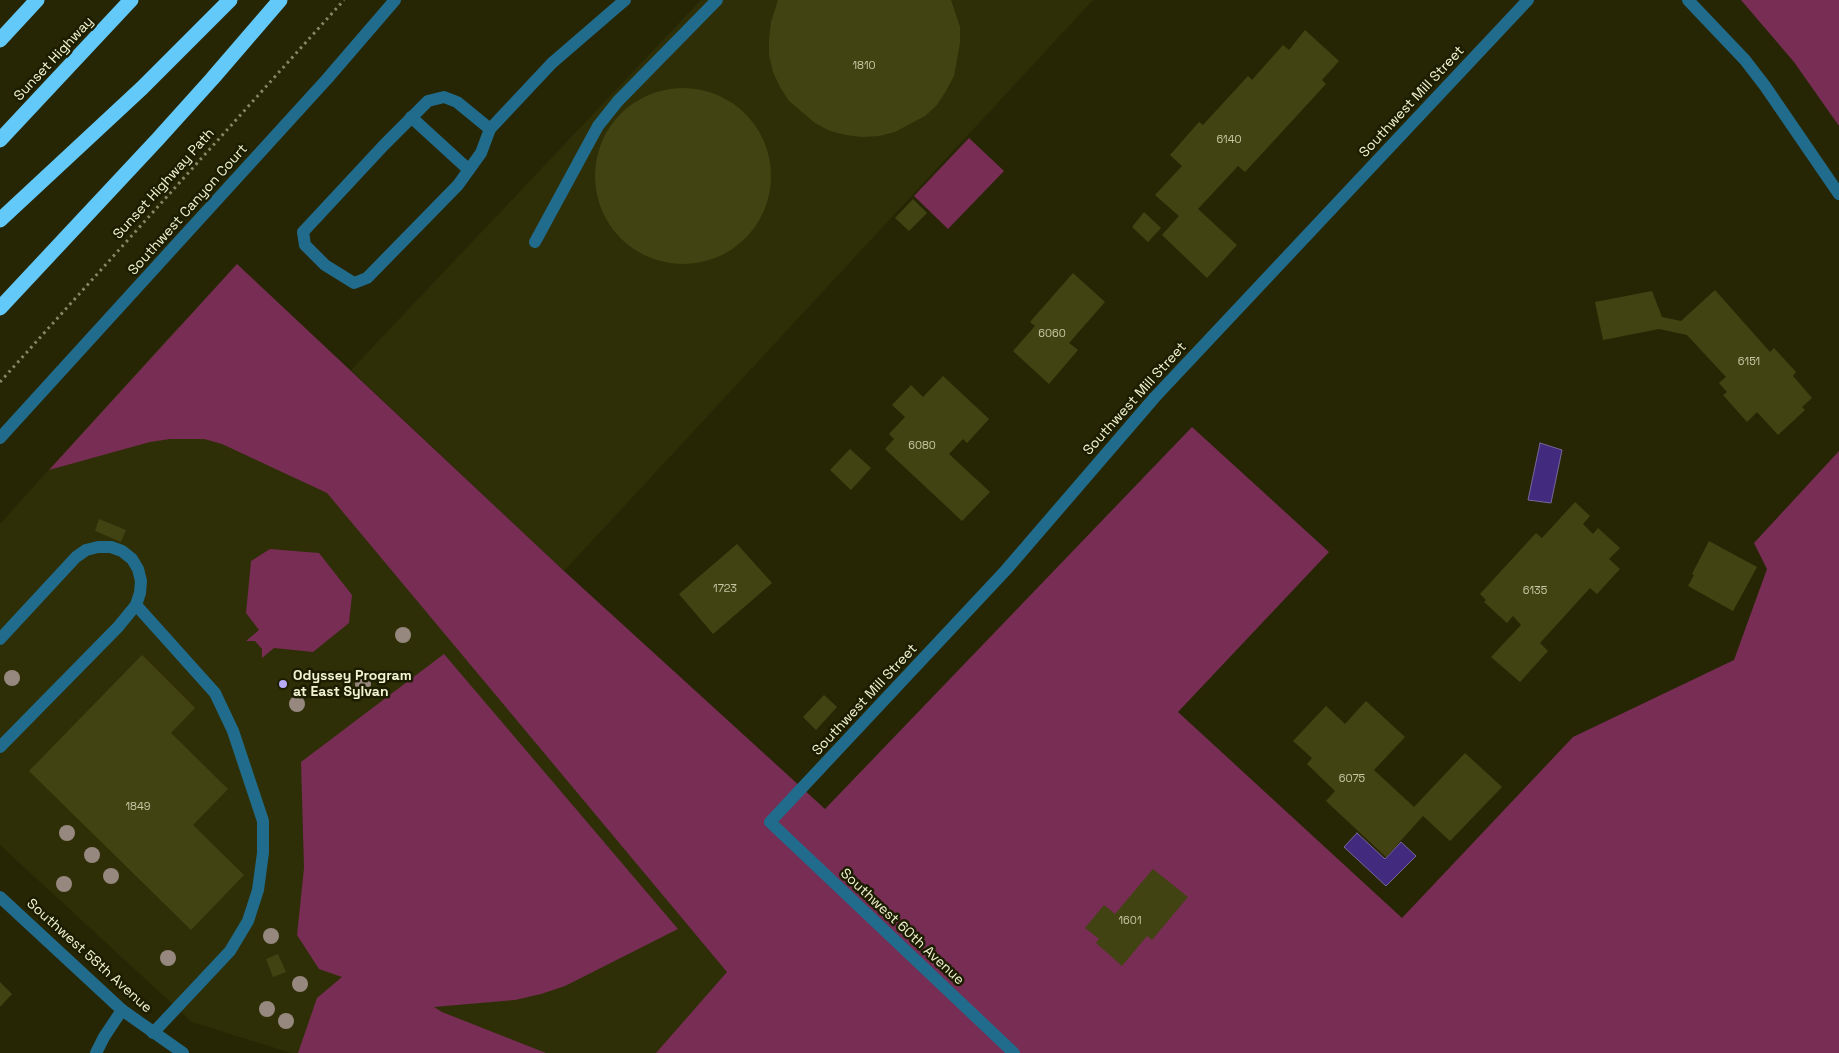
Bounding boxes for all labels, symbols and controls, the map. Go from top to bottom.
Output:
street label: Sunset Highway [11,13,97,105]
street label: Southwest Mill Street [1356,43,1468,161]
house number: 1810 [852,59,876,73]
street label: Sunset Highway Path [110,125,218,243]
house number: 6140 [1216,133,1242,147]
street label: Southwest Canyon Court [125,141,251,279]
house number: 6060 [1038,327,1066,341]
street label: Southwest Mill Street [1080,339,1190,459]
house number: 6151 [1738,355,1760,369]
house number: 6080 [908,439,936,453]
house number: 1723 [713,582,737,596]
house number: 6135 [1523,584,1547,598]
street label: Southwest Mill Street [809,641,921,759]
place label: Odyssey Program at East Sylvan [293,668,412,700]
marker: Odyssey Program at East Sylvan [277,678,289,690]
house number: 6075 [1339,772,1365,786]
house number: 1849 [125,800,151,814]
street label: Southwest 60th Avenue [837,865,967,989]
street label: Southwest 58th Avenue [23,895,155,1017]
house number: 1601 [1119,914,1141,928]

